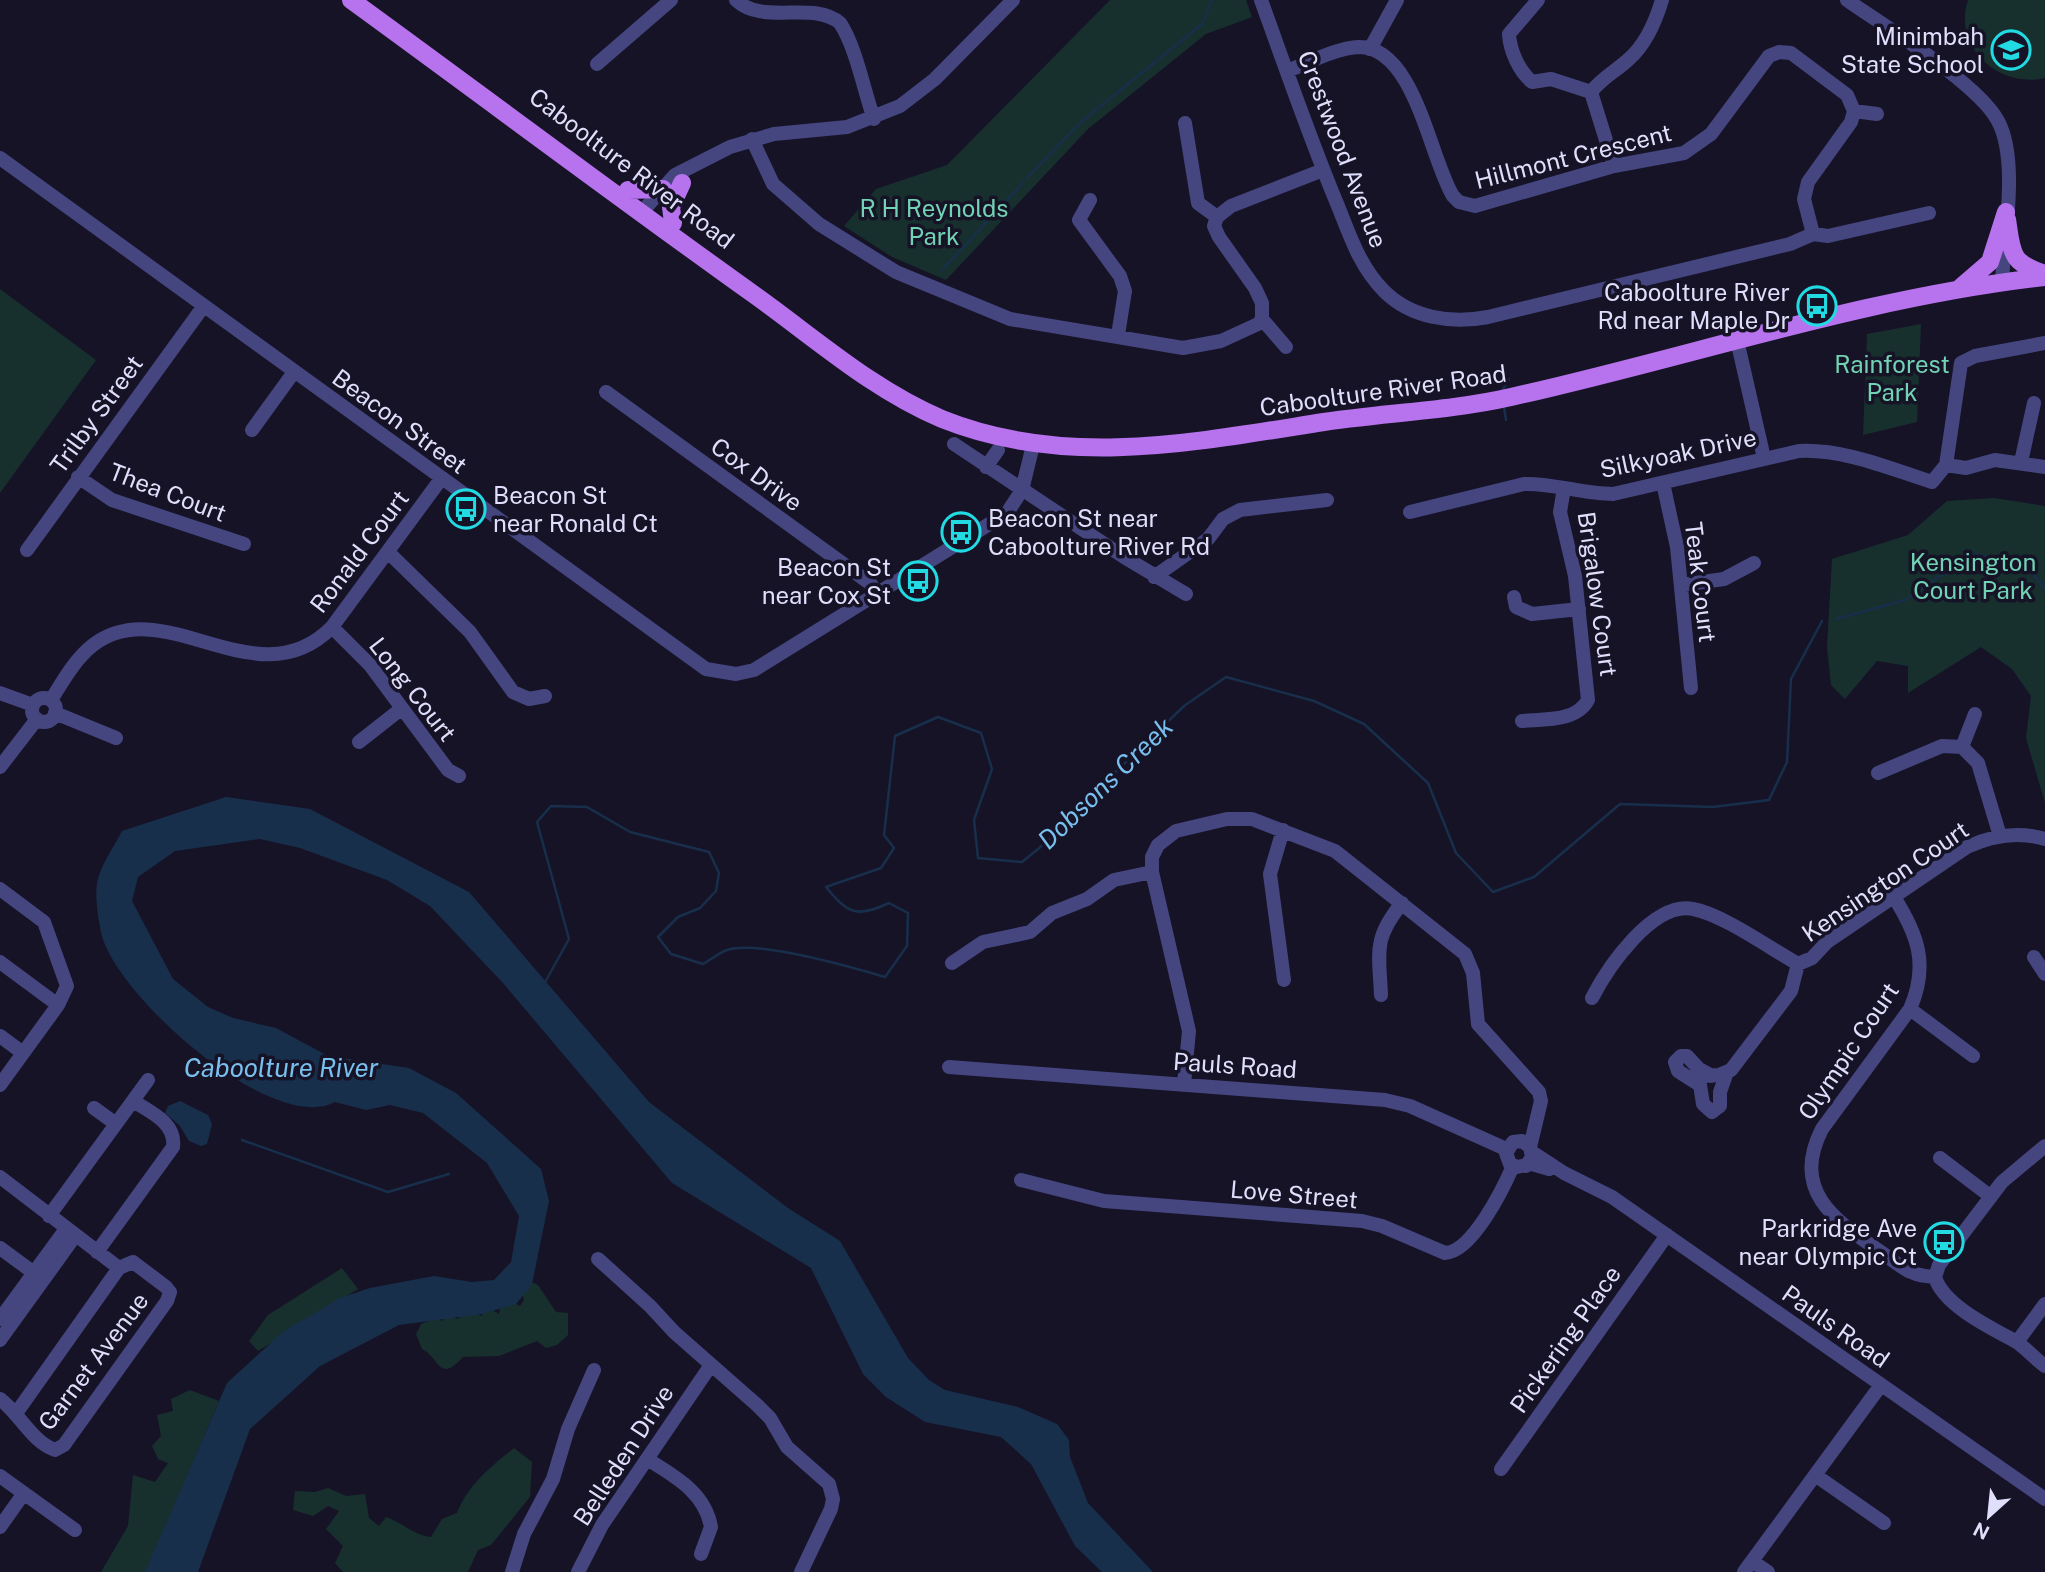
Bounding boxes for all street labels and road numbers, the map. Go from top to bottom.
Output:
street label: Crestwood Avenue [1293,47,1393,251]
street label: Caboolture River Road [524,82,740,254]
street label: Hillmont Crescent [1472,118,1674,194]
street label: Trilby Street [44,350,148,478]
street label: Caboolture River Road [1258,359,1508,421]
street label: Beacon Street [327,363,473,479]
street label: Silkyoak Drive [1597,423,1759,483]
street label: Cox Drive [706,432,808,516]
street label: Thea Court [106,457,230,527]
street label: Ronald Court [304,484,414,618]
street label: Brigalow Court [1573,510,1623,678]
street label: Teak Court [1680,520,1722,644]
street label: Long Court [364,631,462,747]
street label: Kensington Court [1796,815,1974,947]
street label: Olympic Court [1792,977,1904,1125]
street label: Pauls Road [1172,1047,1298,1083]
street label: Love Street [1229,1174,1359,1214]
street label: Pickering Place [1504,1260,1626,1418]
street label: Pauls Road [1777,1279,1895,1373]
street label: Garnet Avenue [32,1287,154,1435]
street label: Belleden Drive [567,1379,679,1531]

